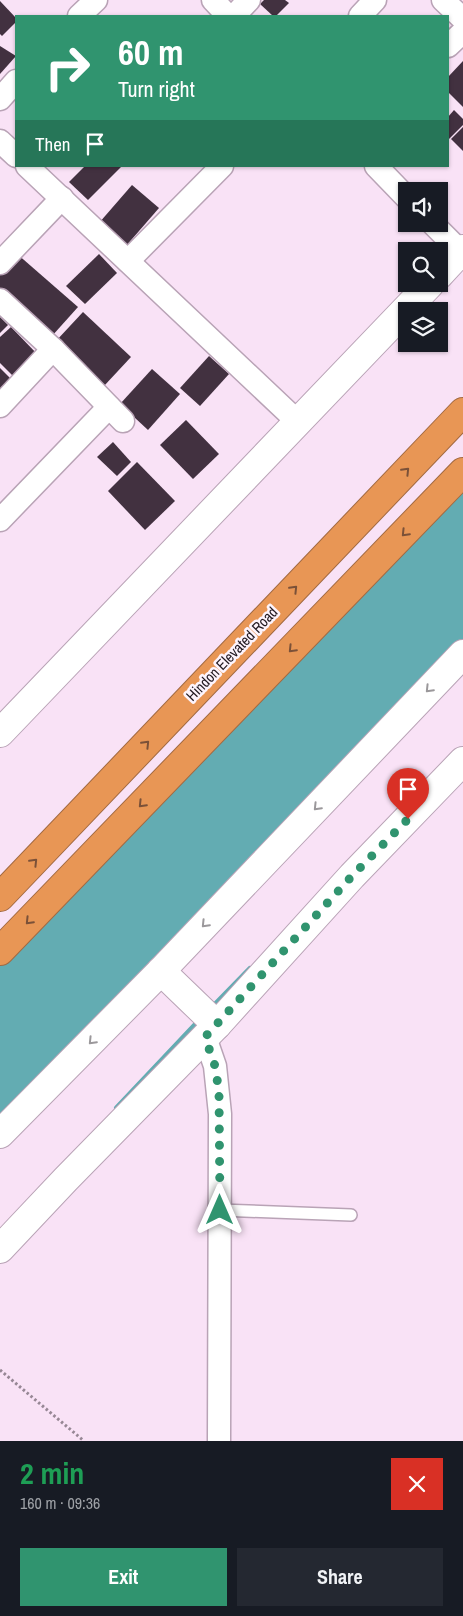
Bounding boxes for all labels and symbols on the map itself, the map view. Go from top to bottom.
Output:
one-way arrow [401,468,410,477]
one-way arrow [402,527,411,536]
one-way arrow [288,585,297,594]
street label: Hindon Elevated Road [181,602,282,705]
one-way arrow [288,643,297,652]
one-way arrow [426,683,435,692]
one-way arrow [140,741,149,750]
pin [387,768,429,819]
one-way arrow [139,798,148,807]
one-way arrow [314,801,323,810]
one-way arrow [28,858,37,867]
one-way arrow [26,915,35,924]
one-way arrow [202,918,211,927]
one-way arrow [89,1035,98,1044]
position arrow [193,1183,245,1235]

